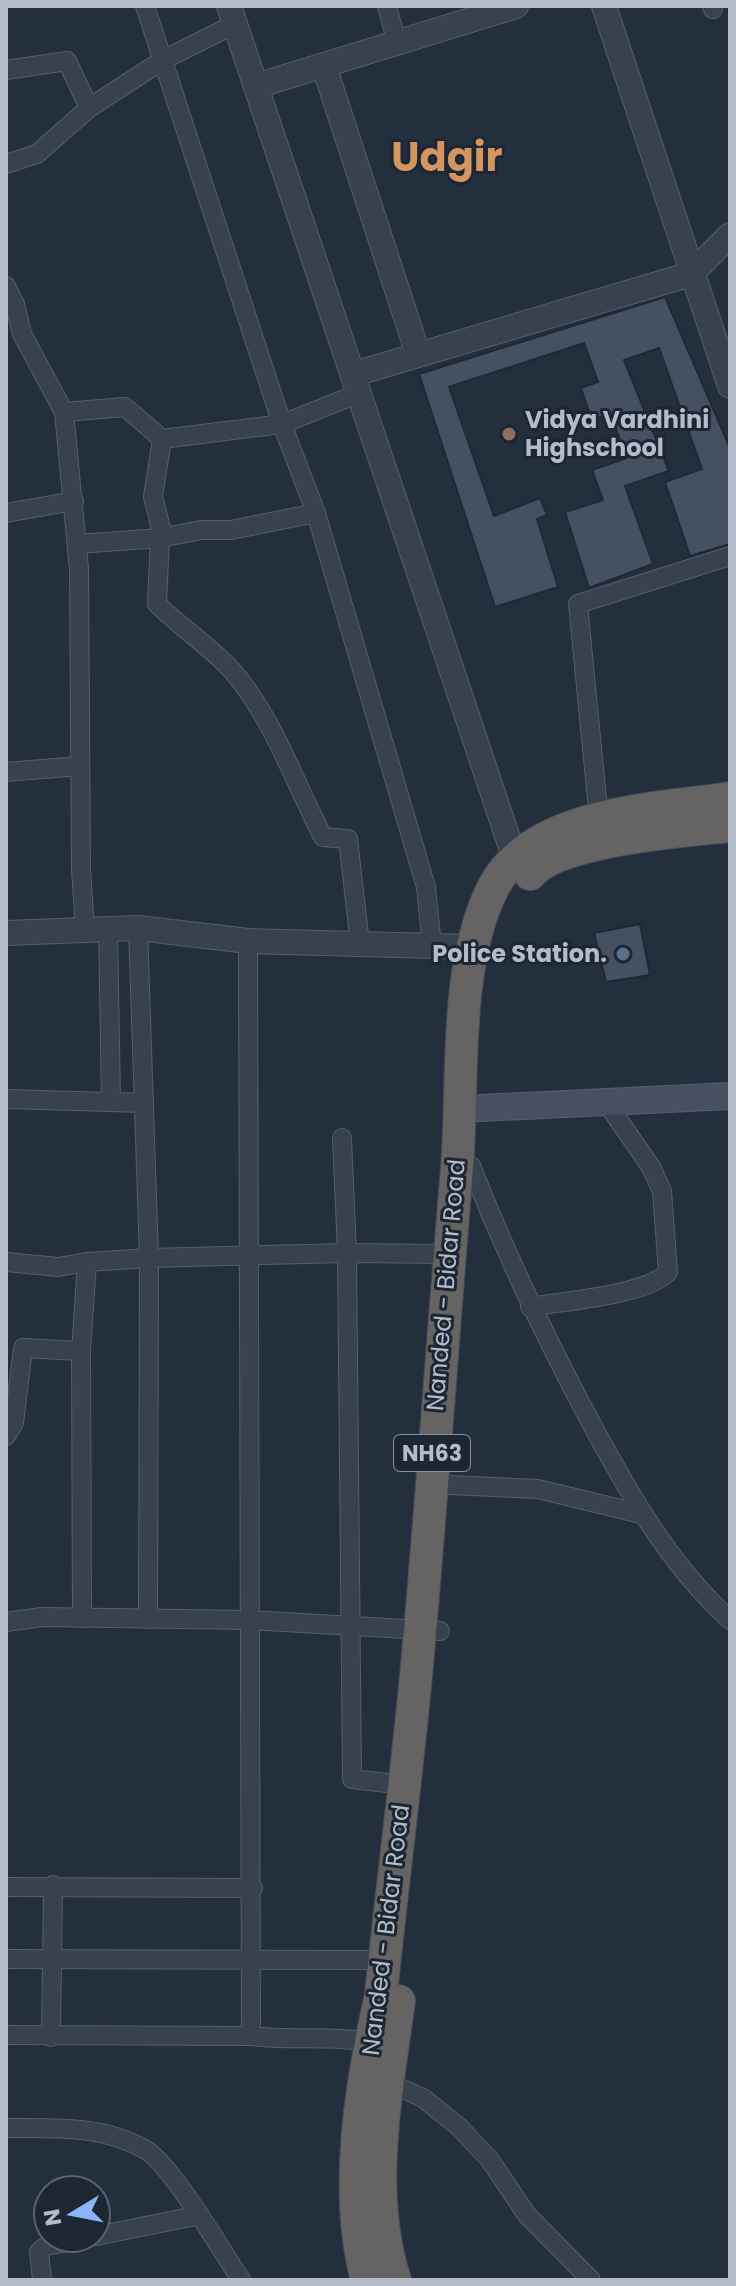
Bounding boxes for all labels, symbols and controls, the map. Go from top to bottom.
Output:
district label: Udgir [391,129,503,185]
place label: Vidya Vardhini Highschool [525,403,709,464]
marker: Vidya Vardhini Highschool [500,425,518,443]
place label: Police Station. [432,937,607,970]
marker: Police Station. [614,945,632,963]
street label: Nanded - Bidar Road [418,1158,473,1412]
road number: NH63 [394,1435,470,1471]
street label: Nanded - Bidar Road [354,1803,417,2057]
north arrow [32,2174,112,2254]
text: N [36,2207,69,2228]

